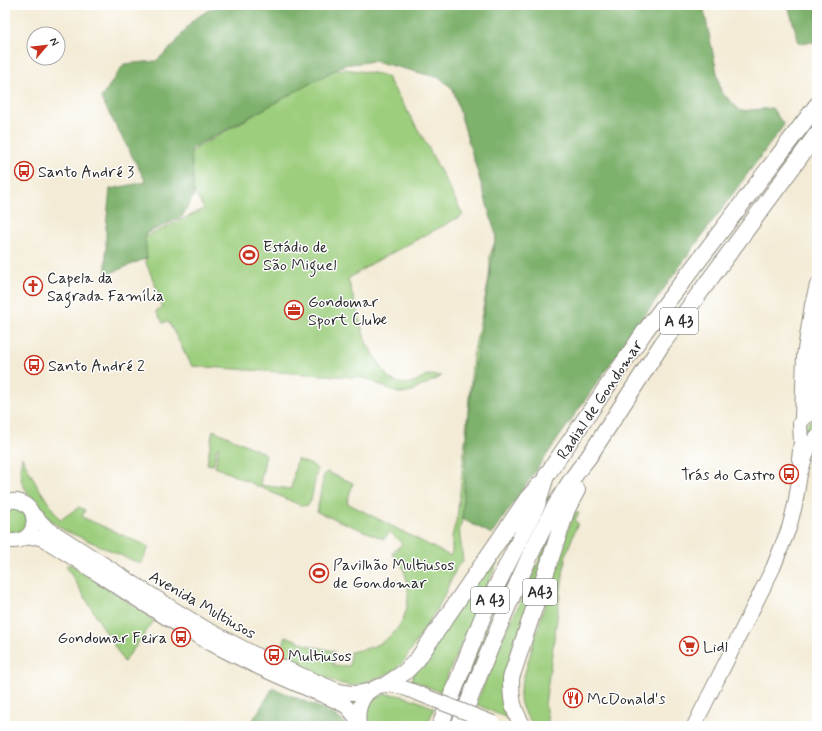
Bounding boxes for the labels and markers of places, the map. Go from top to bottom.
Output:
bus stop icon: Santo André 3 [13,160,35,182]
place label: Santo André 3 [38,162,134,183]
place label: Estádio de São Miguel [263,237,336,277]
sports icon: Estádio de São Miguel [238,244,260,266]
place label: Capela da Sagrada Família [47,268,164,308]
church icon: Capela da Sagrada Família [22,275,44,297]
place label: Gondomar Sport Clube [308,292,388,331]
office icon: Gondomar Sport Clube [283,299,305,321]
bus stop icon: Santo André 2 [23,354,45,376]
place label: Santo André 2 [48,356,145,377]
bus stop icon: Trás do Castro [778,463,800,485]
place label: Trás do Castro [681,465,775,486]
place label: Pavilhão Multiusos de Gondomar [333,555,454,594]
sports icon: Pavilhão Multiusos de Gondomar [308,562,330,584]
bus stop icon: Gondomar Feira [170,626,192,648]
place label: Gondomar Feira [58,628,167,649]
supermarket icon: Lidl [678,635,700,657]
place label: Lidl [703,637,728,658]
bus stop icon: Multiusos [263,644,285,666]
place label: Multiusos [288,646,352,667]
restaurant icon: McDonald's [562,687,584,709]
place label: McDonald's [587,689,666,710]

